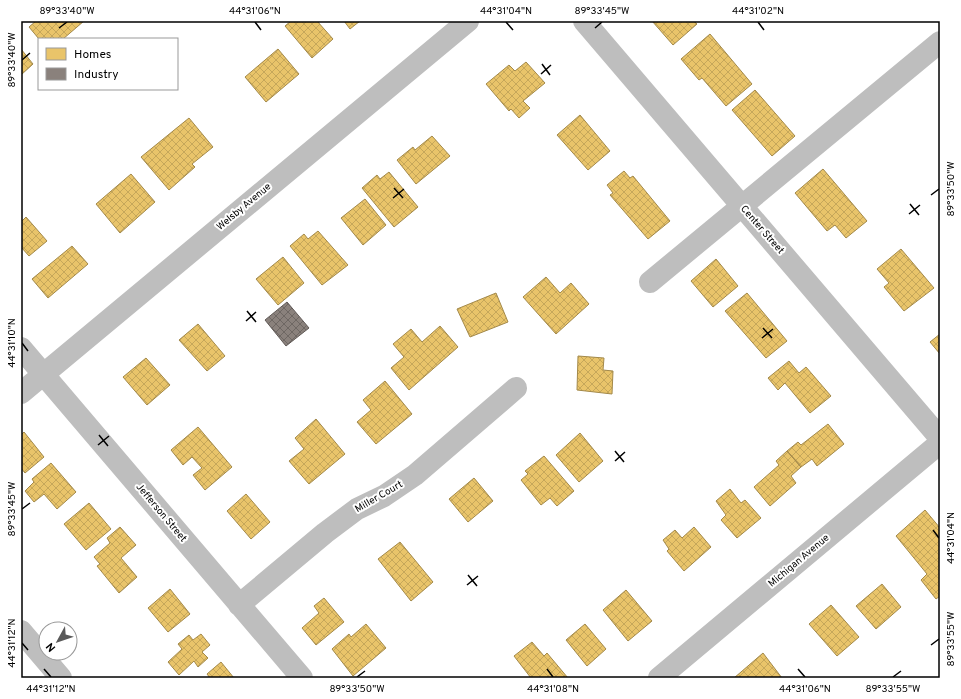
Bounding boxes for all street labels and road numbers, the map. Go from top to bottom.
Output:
street label: Welsby Avenue [214,180,274,234]
street label: Center Street [737,203,787,257]
street label: Miller Court [353,478,405,516]
street label: Jefferson Street [133,481,189,545]
street label: Michigan Avenue [766,532,832,590]

